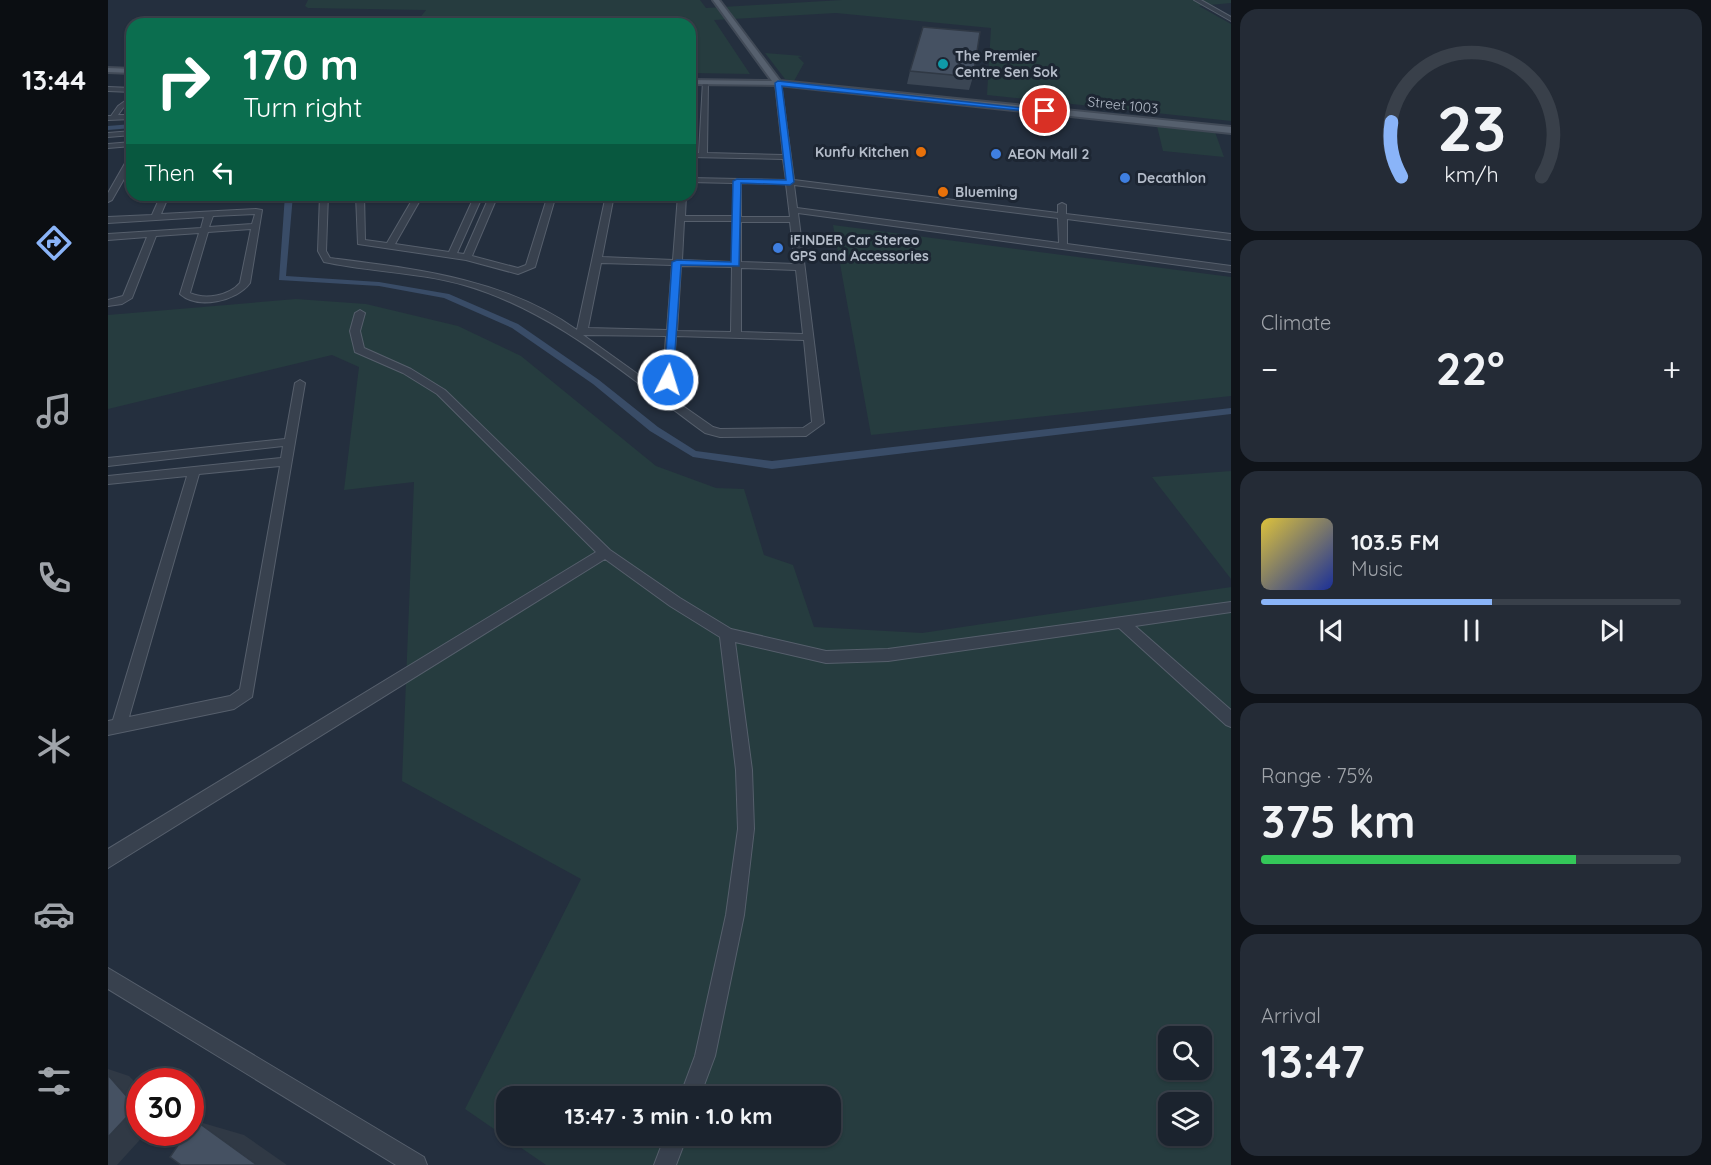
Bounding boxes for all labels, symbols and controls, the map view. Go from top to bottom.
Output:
text: 170 m [243,38,359,91]
icon: right [144,42,222,120]
place label: The Premier Centre Sen Sok [955,47,1058,81]
marker: The Premier Centre Sen Sok [936,57,950,71]
text: 13:44 [22,63,86,97]
pin [1019,85,1070,136]
text: 23 [1436,89,1506,167]
text: Turn right [243,90,362,124]
street label: Street 1003 [1087,92,1159,118]
icon: arrive [1028,94,1061,127]
place label: Kunfu Kitchen [815,143,909,161]
marker: Kunfu Kitchen [914,145,928,159]
place label: AEON Mall 2 [1008,145,1090,163]
marker: AEON Mall 2 [989,147,1003,161]
icon: left [207,156,240,189]
text: Then [144,159,195,187]
text: km/h [1444,161,1498,187]
place label: Decathlon [1137,169,1206,187]
marker: Decathlon [1118,171,1132,185]
place label: Blueming [955,183,1018,201]
marker: Blueming [936,185,950,199]
icon: directions [33,222,75,264]
place label: iFINDER Car Stereo GPS and Accessories [790,231,929,265]
marker: iFINDER Car Stereo GPS and Accessories [771,241,785,255]
text: Climate [1261,310,1331,335]
text: 22° [1436,340,1505,396]
position arrow [636,348,700,412]
text: − [1261,348,1278,389]
text: + [1662,348,1681,389]
icon: music [33,390,75,432]
text: 103.5 FM [1351,528,1440,556]
text: Music [1351,556,1403,581]
icon: phone [33,557,75,599]
icon: previous [1315,614,1348,647]
icon: pause [1455,614,1488,647]
icon: next [1595,614,1628,647]
icon: climate [33,725,75,767]
text: Range · 75% [1261,763,1373,788]
text: 375 km [1261,793,1416,849]
icon: car [33,893,75,935]
text: Arrival [1261,1003,1321,1028]
map controls [1158,1026,1212,1146]
button: search [1158,1026,1212,1080]
text: 13:47 [1261,1033,1365,1089]
icon: filters [33,1060,75,1102]
speed limit sign: 30 [126,1068,204,1146]
button: layers [1158,1092,1212,1146]
text: 13:47 · 3 min · 1.0 km [564,1102,773,1130]

